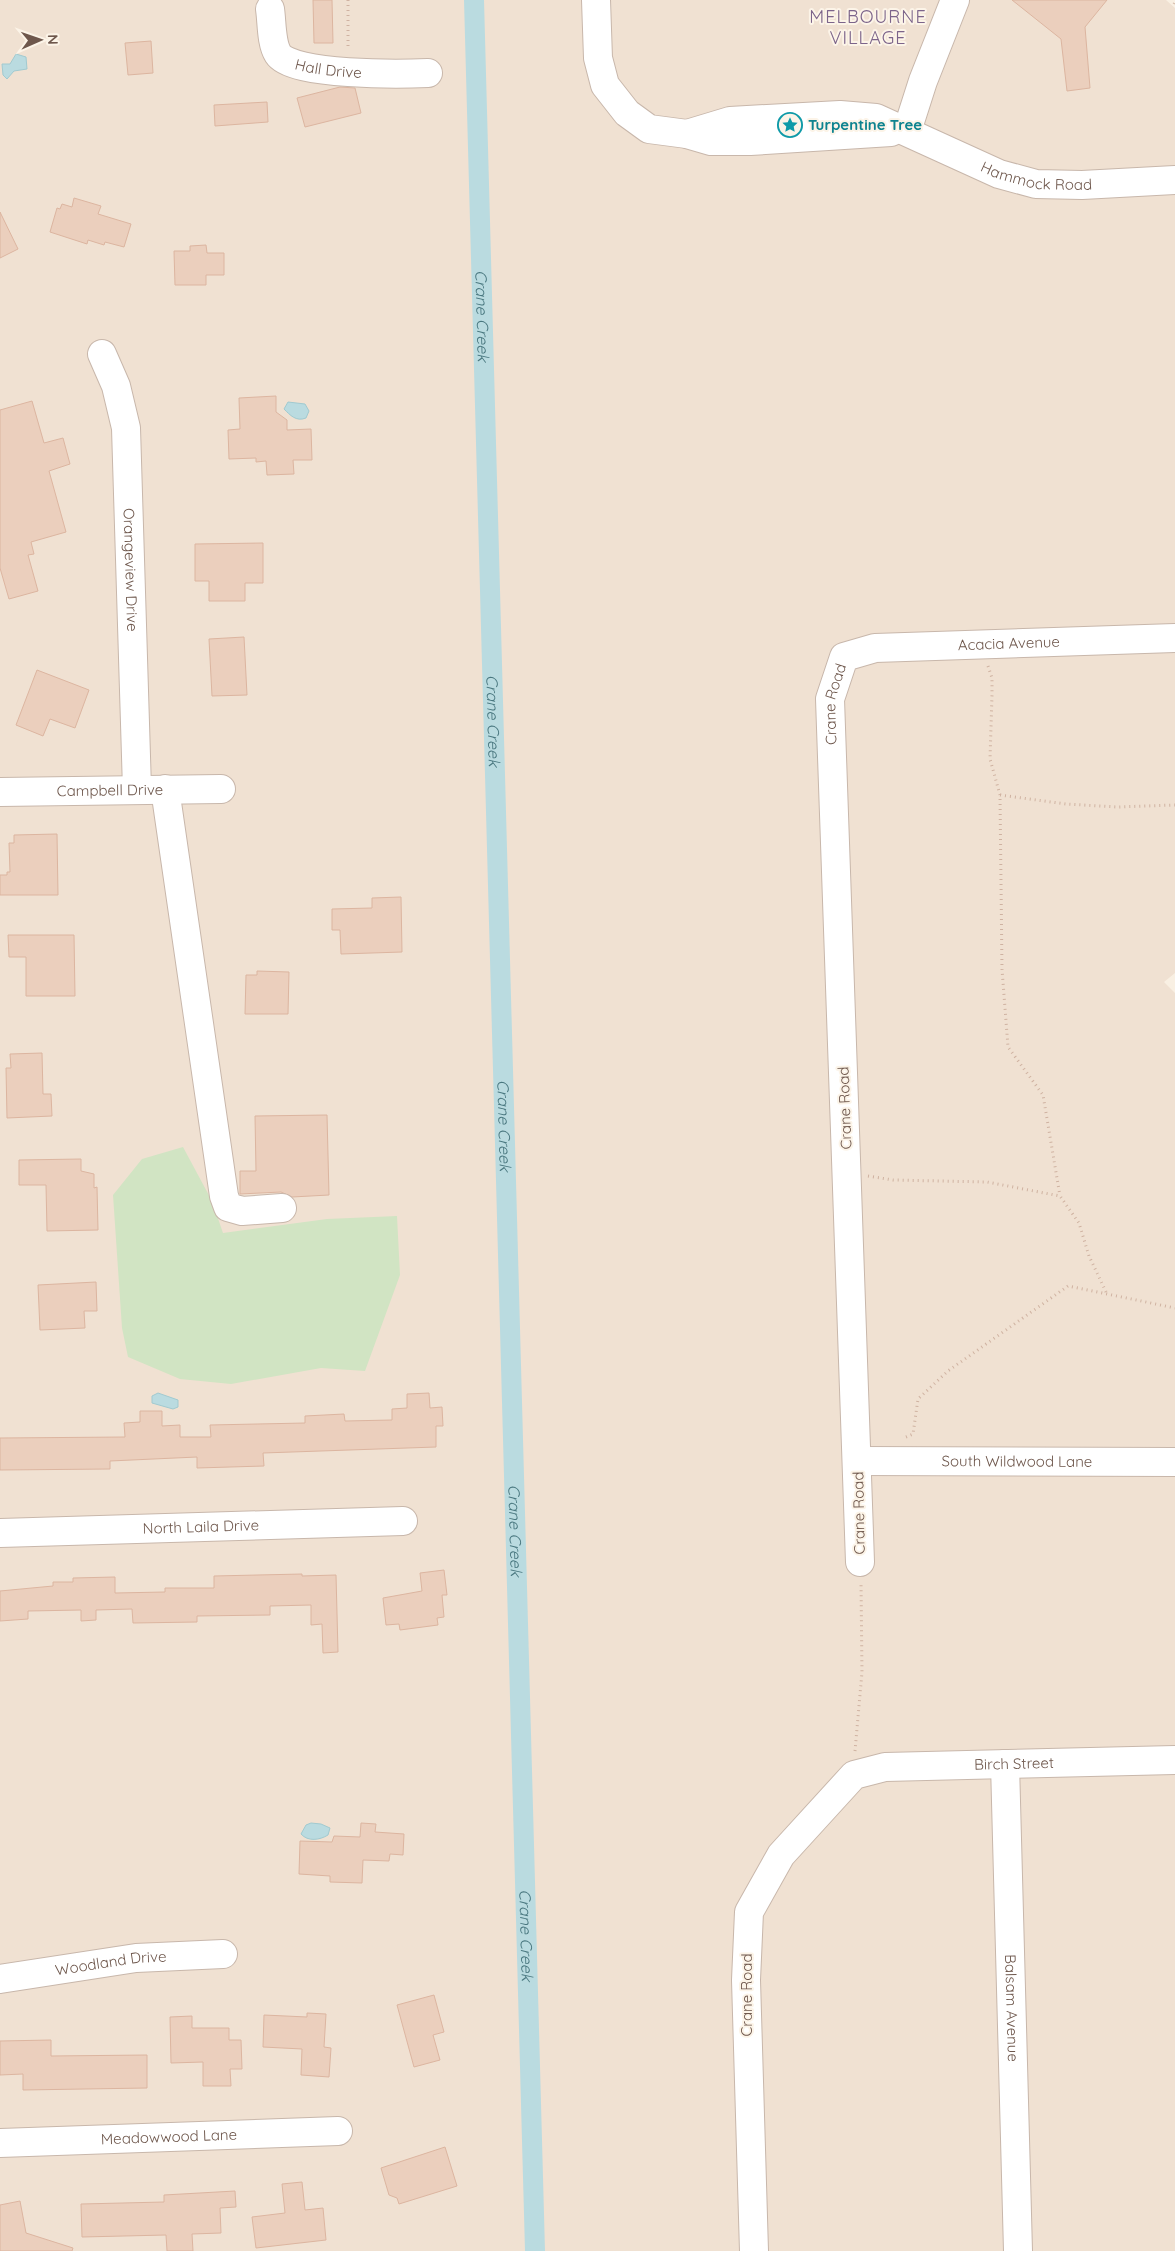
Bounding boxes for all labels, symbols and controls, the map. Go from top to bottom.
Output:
district label: MELBOURNE VILLAGE [809,5,927,49]
north arrow [15,15,65,65]
text: N [44,34,62,45]
street label: Hall Drive [293,55,362,82]
place icon: Turpentine Tree [777,112,803,138]
place label: Turpentine Tree [808,115,922,134]
street label: Hammock Road [978,157,1093,194]
water label: Crane Creek [471,270,494,363]
street label: Orangeview Drive [119,508,142,632]
street label: Acacia Avenue [957,632,1060,654]
street label: Crane Road [820,661,850,745]
water label: Crane Creek [482,675,505,768]
street label: Campbell Drive [57,780,163,800]
street label: Crane Road [834,1066,855,1150]
water label: Crane Creek [493,1079,516,1173]
street label: South Wildwood Lane [942,1451,1092,1471]
street label: Crane Road [848,1471,869,1555]
water label: Crane Creek [504,1484,527,1578]
street label: North Laila Drive [142,1515,259,1538]
street label: Birch Street [974,1753,1054,1774]
water label: Crane Creek [515,1889,538,1983]
street label: Woodland Drive [54,1947,167,1979]
street label: Crane Road [737,1954,756,2036]
street label: Balsam Avenue [1001,1954,1023,2062]
street label: Meadowwood Lane [100,2125,237,2148]

